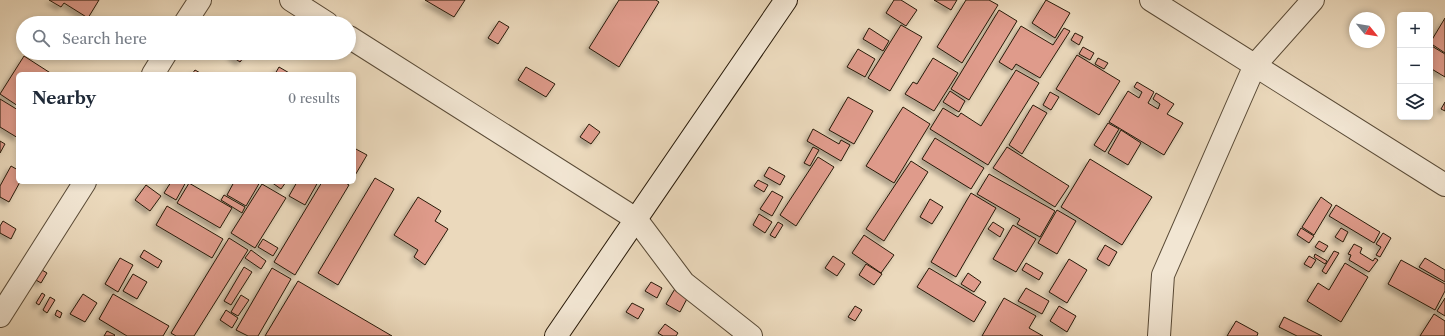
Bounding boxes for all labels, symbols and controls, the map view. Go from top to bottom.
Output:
north arrow [1349,12,1385,48]
map controls [1397,12,1433,120]
button: + [1397,12,1433,48]
search box [16,16,356,60]
icon: search [30,27,52,49]
text: Search here [62,29,147,48]
button: − [1397,48,1433,84]
button: layers [1397,84,1433,120]
text: Nearby [32,88,96,108]
text: 0 results [288,90,340,106]

